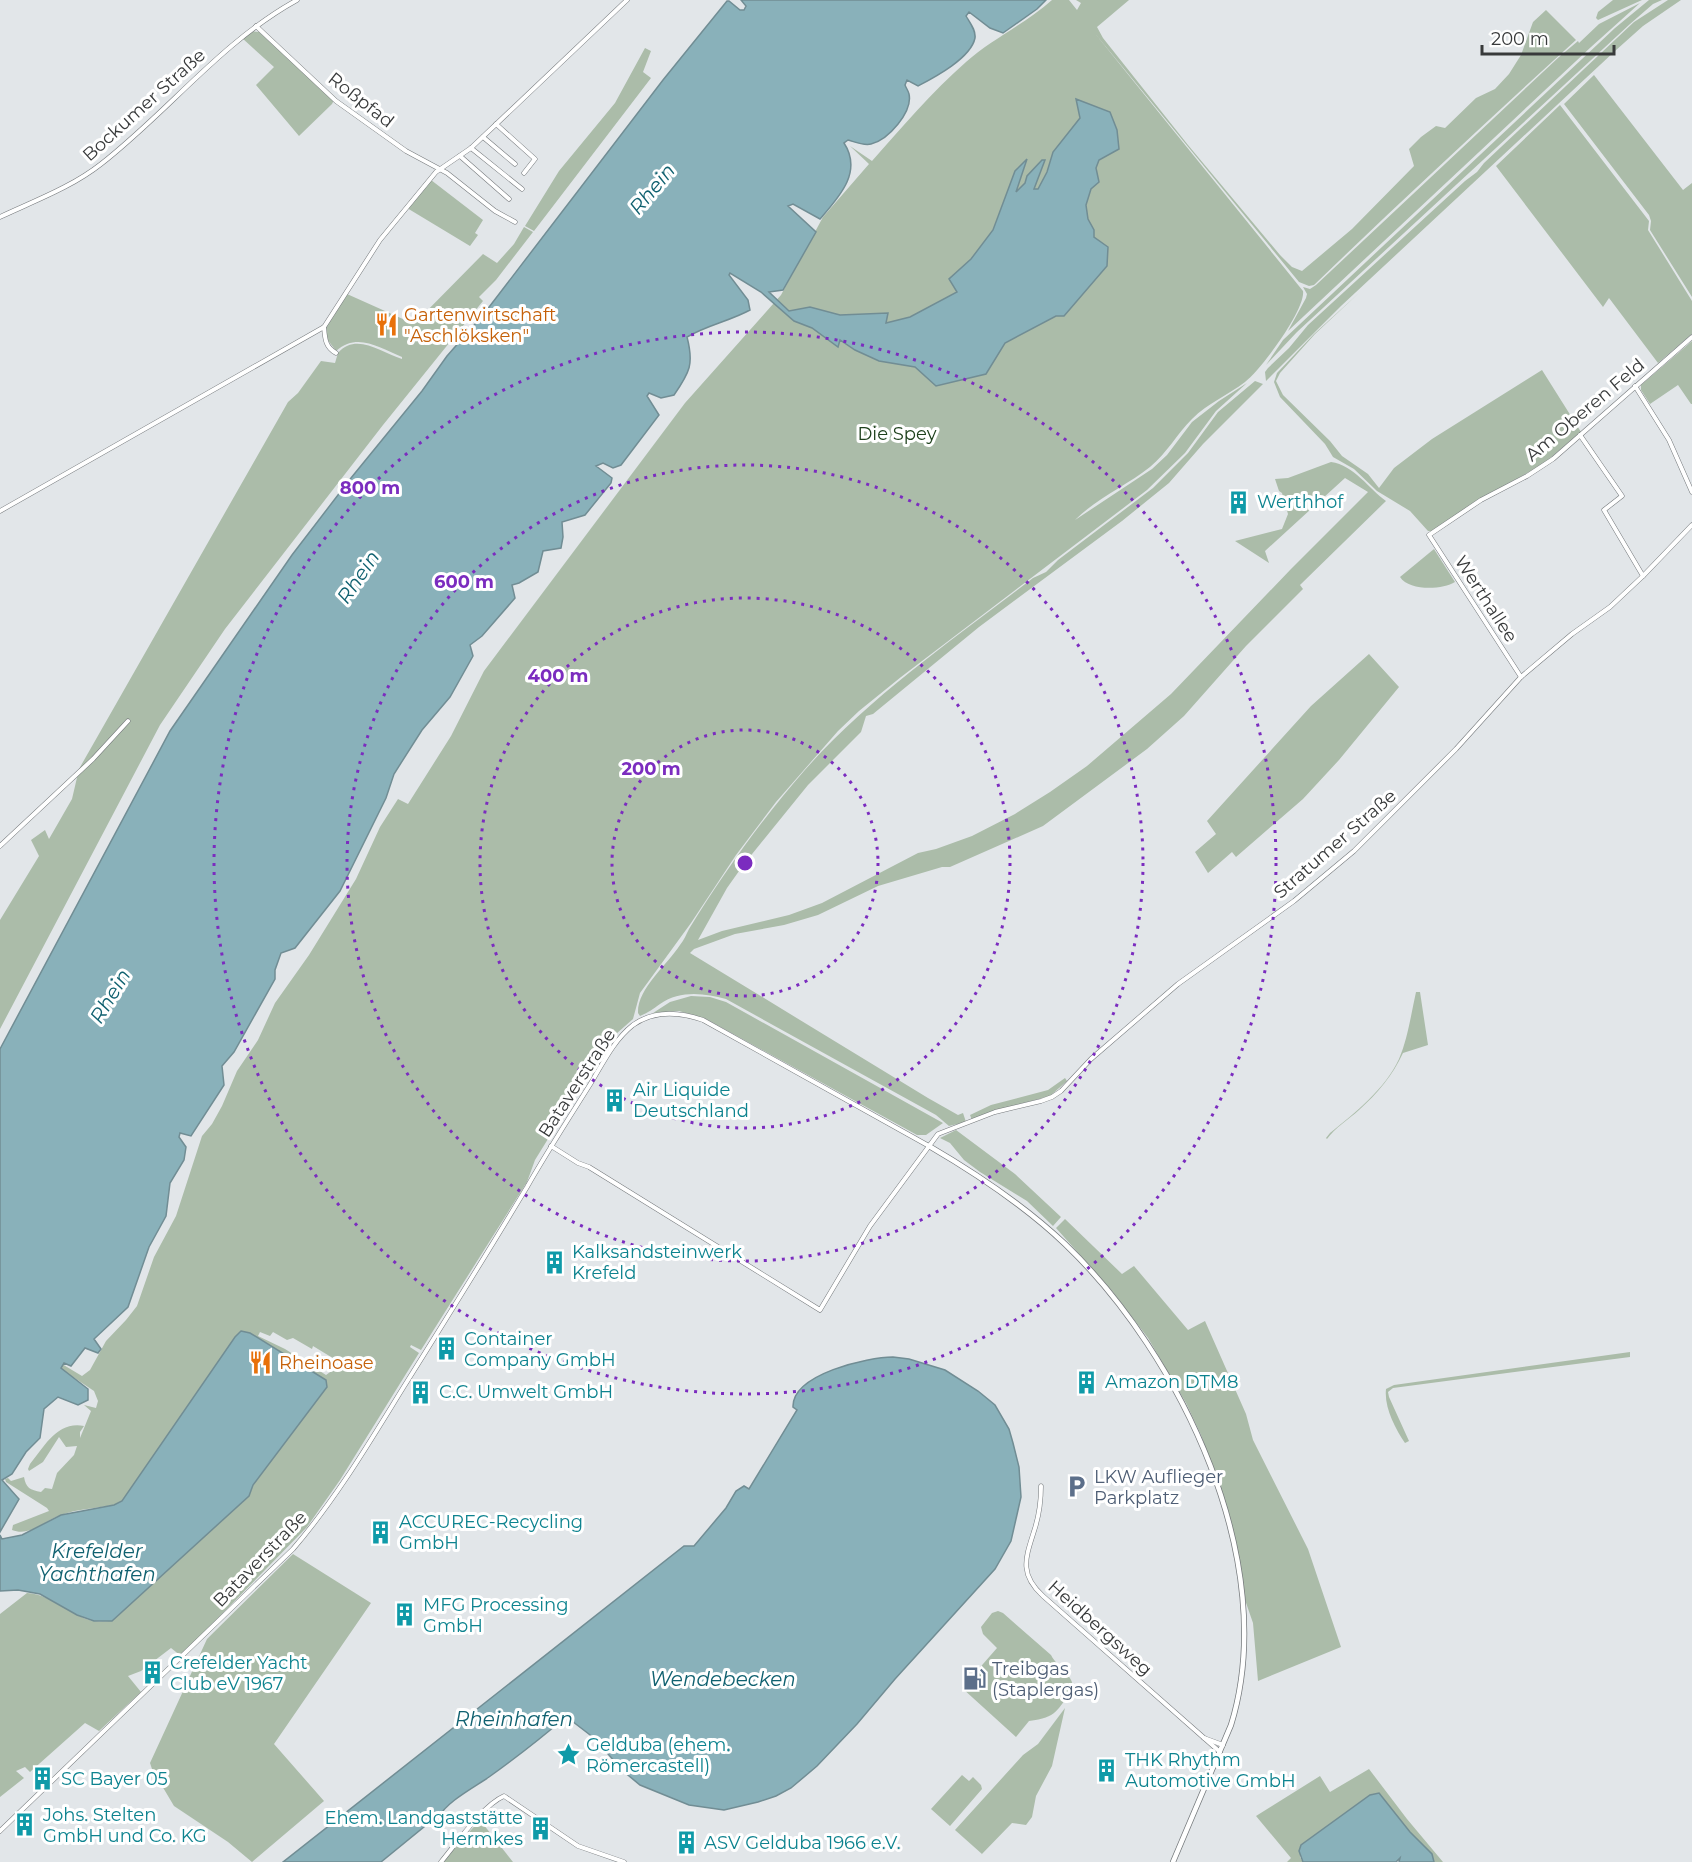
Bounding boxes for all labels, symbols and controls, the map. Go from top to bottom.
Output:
scale bar [1482,18,1614,56]
text: 200 m [1491,28,1549,50]
street label: Bockumer Straße [78,44,210,166]
street label: Roßpfad [324,68,398,132]
water label: Rhein [624,159,680,219]
place label: Gartenwirtschaft "Aschlöksken" [404,304,556,347]
restaurant icon: Gartenwirtschaft "Aschlöksken" [373,312,399,338]
street label: Am Oberen Feld [1521,354,1649,466]
park label: Die Spey [857,423,937,445]
text: 800 m [340,477,400,499]
building icon: Werthhof [1226,489,1252,515]
place label: Werthhof [1257,491,1344,513]
water label: Rhein [332,546,384,608]
street label: Werthallee [1450,552,1522,647]
text: 600 m [434,571,494,593]
text: 400 m [528,665,588,687]
text: 200 m [621,758,681,780]
street label: Stratumer Straße [1269,785,1401,903]
centre of rings [735,853,755,873]
water label: Rhein [85,965,135,1027]
street label: Bataverstraße [534,1024,620,1141]
place label: Air Liquide Deutschland [633,1079,749,1122]
building icon: Air Liquide Deutschland [602,1087,628,1113]
place label: Kalksandsteinwerk Krefeld [572,1241,742,1284]
building icon: Kalksandsteinwerk Krefeld [541,1249,567,1275]
place label: Container Company GmbH [464,1328,616,1371]
building icon: Container Company GmbH [433,1336,459,1362]
restaurant icon: Rheinoase [248,1350,274,1376]
place label: Rheinoase [279,1352,374,1374]
building icon: Amazon DTM8 [1074,1369,1100,1395]
place label: Amazon DTM8 [1105,1371,1239,1393]
building icon: C.C. Umwelt GmbH [408,1379,434,1405]
place label: C.C. Umwelt GmbH [439,1381,613,1403]
place label: LKW Auflieger Parkplatz [1094,1466,1223,1509]
parking icon: LKW Auflieger Parkplatz [1063,1474,1089,1500]
street label: Bataverstraße [209,1506,311,1612]
place label: ACCUREC-Recycling GmbH [399,1511,583,1554]
building icon: ACCUREC-Recycling GmbH [368,1519,394,1545]
water label: Krefelder Yachthafen [38,1539,156,1586]
street label: Heidbergsweg [1043,1576,1157,1680]
place label: MFG Processing GmbH [423,1594,569,1637]
building icon: MFG Processing GmbH [392,1602,418,1628]
place label: Crefelder Yacht Club eV 1967 [170,1652,308,1695]
place label: Treibgas (Staplergas) [992,1658,1099,1701]
building icon: Crefelder Yacht Club eV 1967 [139,1660,165,1686]
fuel station icon: Treibgas (Staplergas) [961,1666,987,1692]
water label: Wendebecken [650,1667,796,1691]
water label: Rheinhafen [455,1707,573,1731]
place label: Gelduba (ehem. Römercastell) [586,1734,730,1777]
place icon: Gelduba (ehem. Römercastell) [555,1742,581,1768]
place label: THK Rhythm Automotive GmbH [1125,1749,1296,1792]
building icon: THK Rhythm Automotive GmbH [1094,1757,1120,1783]
building icon: SC Bayer 05 [30,1766,56,1792]
place label: SC Bayer 05 [61,1768,168,1790]
place label: Johs. Stelten GmbH und Co. KG [42,1804,207,1847]
place label: Ehem. Landgaststätte Hermkes [324,1807,523,1850]
building icon: Johs. Stelten GmbH und Co. KG [12,1812,38,1838]
building icon: Ehem. Landgaststätte Hermkes [528,1815,554,1841]
building icon: ASV Gelduba 1966 e.V. [673,1830,699,1856]
place label: ASV Gelduba 1966 e.V. [704,1832,901,1854]

